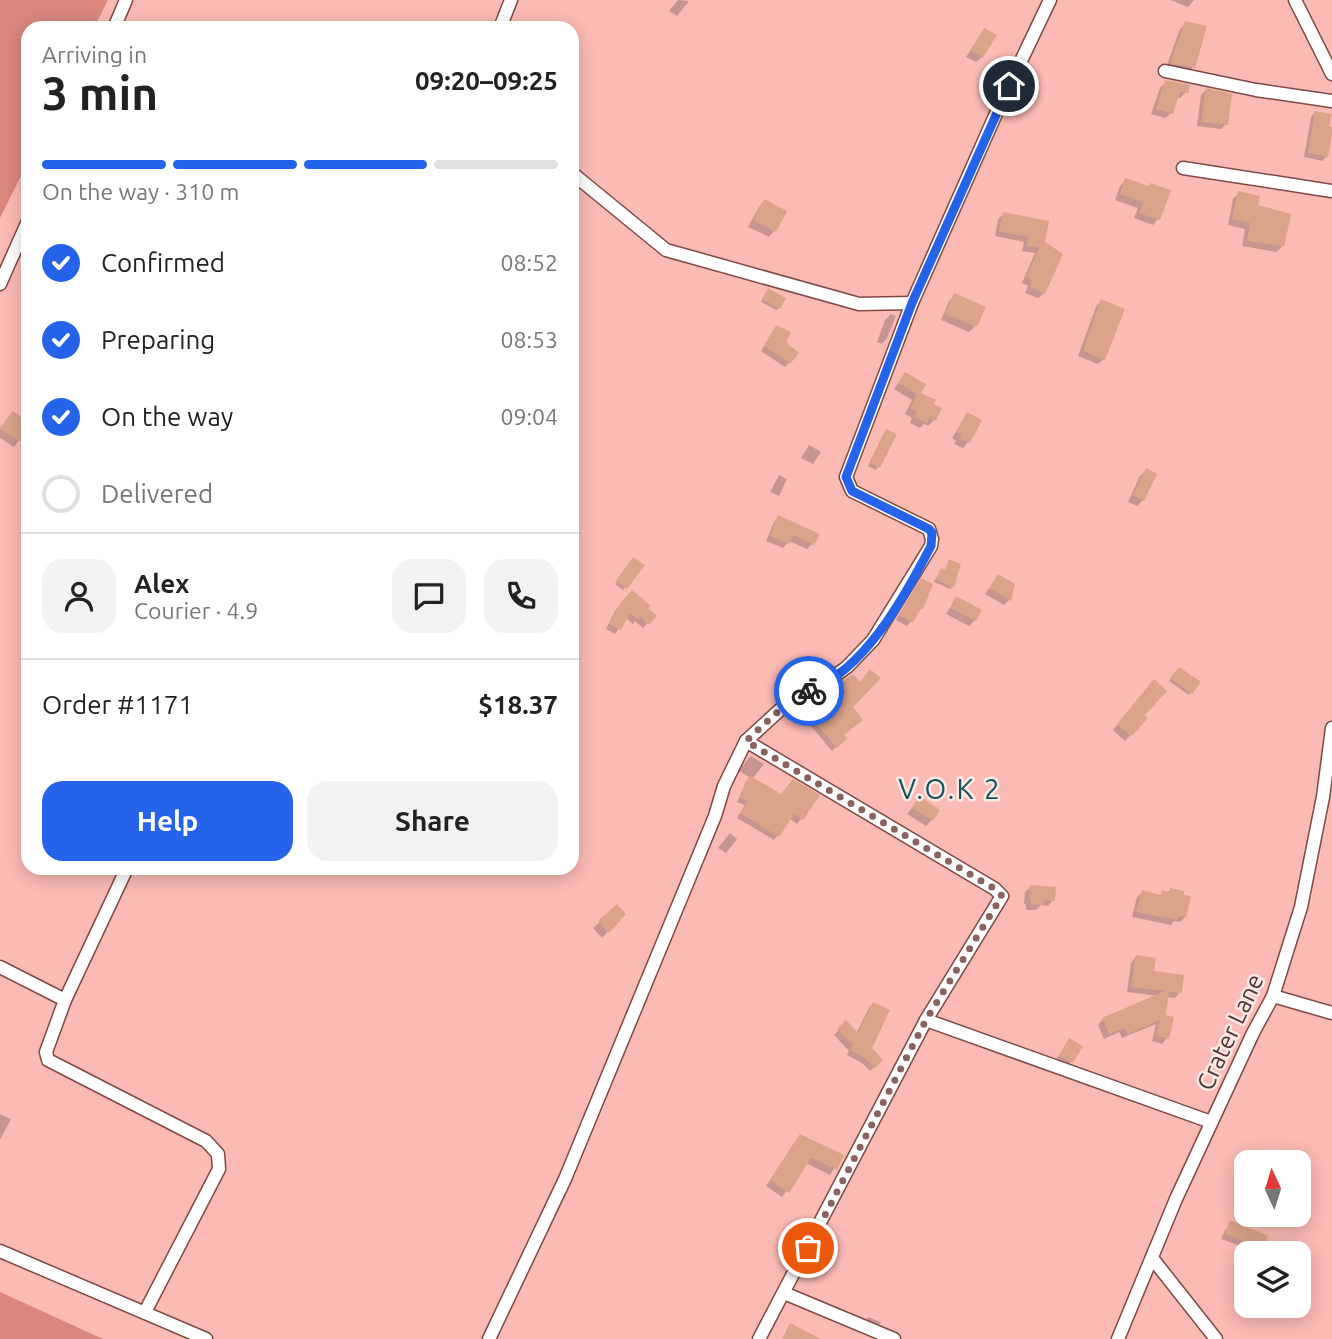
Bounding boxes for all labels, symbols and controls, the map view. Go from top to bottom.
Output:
text: Arriving in [42,42,147,67]
pin [979,56,1039,116]
text: 09:20–09:25 [415,66,558,95]
text: 3 min [42,67,158,119]
icon: home [990,67,1028,105]
text: On the way · 310 m [42,179,239,204]
icon: check [42,244,80,282]
text: Confirmed [101,248,225,277]
text: 08:52 [500,250,558,275]
icon: check [42,321,80,359]
text: Preparing [101,325,215,354]
text: 08:53 [500,327,558,352]
icon: check [42,398,80,436]
text: On the way [101,402,233,431]
text: 09:04 [500,404,558,429]
text: Delivered [101,479,213,508]
button: person [42,559,116,633]
button: chat [392,559,466,633]
button: phone [484,559,558,633]
text: Alex [134,569,189,598]
text: Courier · 4.9 [134,598,258,623]
courier [774,656,844,726]
icon: bike [790,672,828,710]
text: Order #1171 [42,690,193,719]
text: $18.37 [478,690,558,719]
district label: V.O.K 2 [898,773,1002,804]
button: Help [42,781,293,861]
button: Share [307,781,558,861]
street label: Crater Lane [1191,970,1269,1094]
north arrow [1234,1150,1311,1227]
map controls [1234,1150,1311,1318]
pin [778,1218,838,1278]
icon: bag [789,1229,827,1267]
button: layers [1234,1241,1311,1318]

